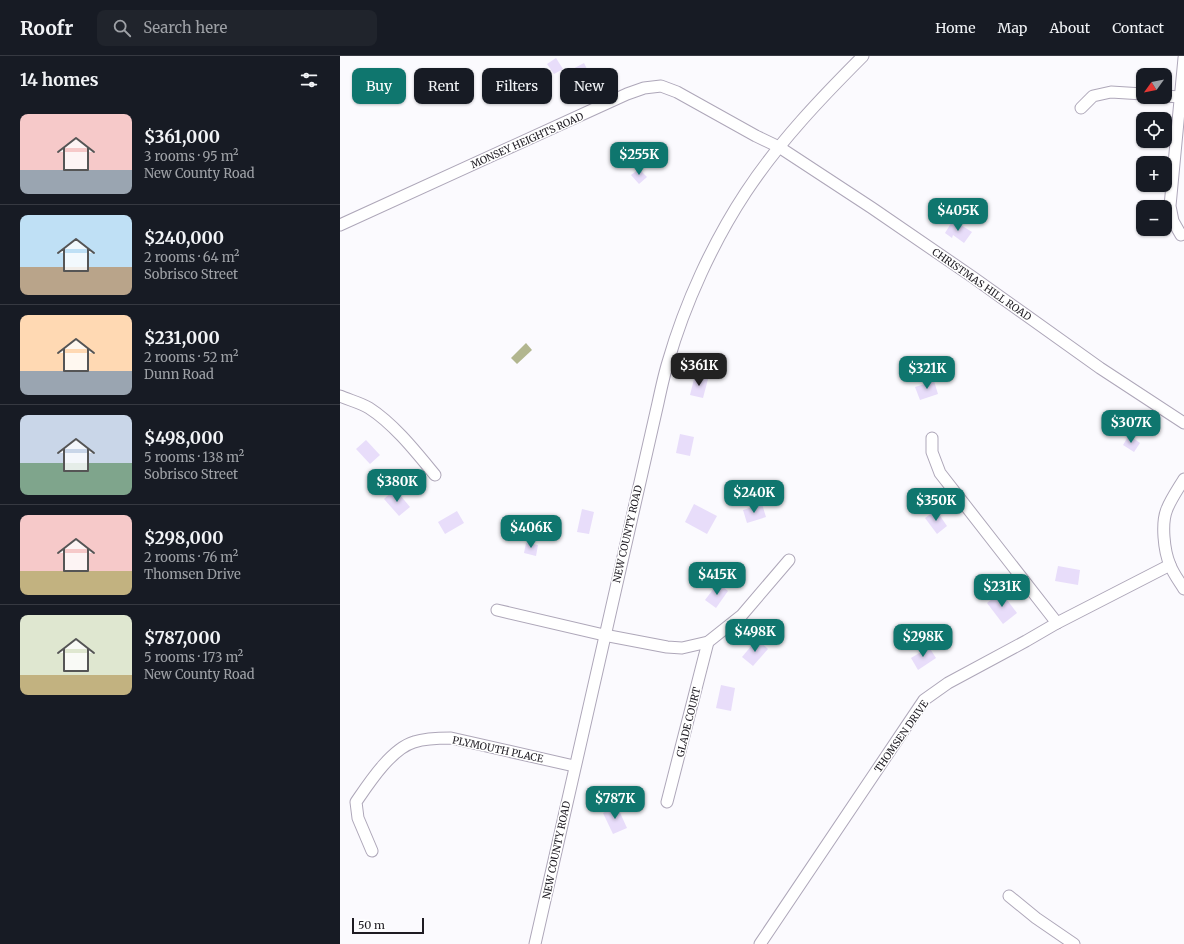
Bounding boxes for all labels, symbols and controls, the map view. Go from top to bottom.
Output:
search box [97,10,377,46]
text: Roofr [20,16,73,40]
icon: search [111,17,133,39]
text: Search here [143,18,227,37]
text: Home [935,19,976,37]
text: Map [998,19,1027,37]
text: About [1049,19,1090,37]
text: Contact [1112,19,1164,37]
chip: Buy [352,68,406,104]
chip: Rent [414,68,474,104]
chip: Filters [482,68,552,104]
chip: New [560,68,618,104]
north arrow [1136,68,1172,104]
map controls [1136,68,1172,236]
text: 14 homes [20,69,98,91]
icon: filters [298,69,320,91]
street label: MONSEY HEIGHTS ROAD [469,109,586,171]
button: locate [1136,112,1172,148]
text: $361,000 [144,126,220,148]
icon: home [52,130,100,178]
pin: $255K [611,142,667,176]
text: $255K [619,146,659,163]
text: 3 rooms · 95 m² [144,148,239,165]
button: + [1136,156,1172,192]
text: New County Road [144,165,255,182]
pin: $405K [930,198,986,232]
button: − [1136,200,1172,236]
text: $405K [937,202,979,219]
text: $240,000 [144,227,224,249]
icon: home [52,231,100,279]
street label: CHRISTMAS HILL ROAD [930,245,1034,324]
text: 2 rooms · 64 m² [144,249,240,266]
text: Sobrisco Street [144,266,238,283]
text: $231,000 [144,327,220,349]
icon: home [52,331,100,379]
text: 2 rooms · 52 m² [144,349,238,366]
pin: $361K [671,353,727,387]
pin: $321K [899,356,955,390]
text: $361K [680,357,718,374]
text: $321K [908,360,946,377]
text: Dunn Road [144,366,214,383]
pin: $307K [1103,410,1159,444]
text: $307K [1110,414,1152,431]
text: $498,000 [144,427,224,449]
icon: home [52,431,100,479]
text: 5 rooms · 138 m² [144,449,244,466]
text: Sobrisco Street [144,466,238,483]
pin: $380K [369,469,425,503]
text: $380K [376,473,418,490]
pin: $240K [726,480,782,514]
street label: NEW COUNTY ROAD [610,483,645,584]
text: $240K [733,484,775,501]
pin: $350K [908,488,964,522]
text: $350K [916,492,956,509]
pin: $406K [503,515,559,549]
text: $406K [510,519,552,536]
text: $298,000 [144,527,223,549]
icon: home [52,531,100,579]
text: 2 rooms · 76 m² [144,549,238,566]
pin: $415K [689,562,745,596]
text: Thomsen Drive [144,566,241,583]
text: $415K [698,566,736,583]
pin: $231K [974,574,1030,608]
text: $231K [983,578,1021,595]
pin: $498K [727,619,783,653]
text: $498K [734,623,776,640]
pin: $298K [895,624,951,658]
text: $787,000 [144,627,221,649]
text: $298K [902,628,944,645]
icon: home [52,631,100,679]
text: 5 rooms · 173 m² [144,649,243,666]
text: New County Road [144,666,255,683]
street label: GLADE COURT [674,686,703,758]
street label: THOMSEN DRIVE [872,697,932,775]
street label: PLYMOUTH PLACE [451,734,545,766]
pin: $787K [587,786,643,820]
text: $787K [595,790,635,807]
street label: NEW COUNTY ROAD [540,799,573,900]
scale bar [352,916,424,935]
text: 50 m [358,918,385,932]

